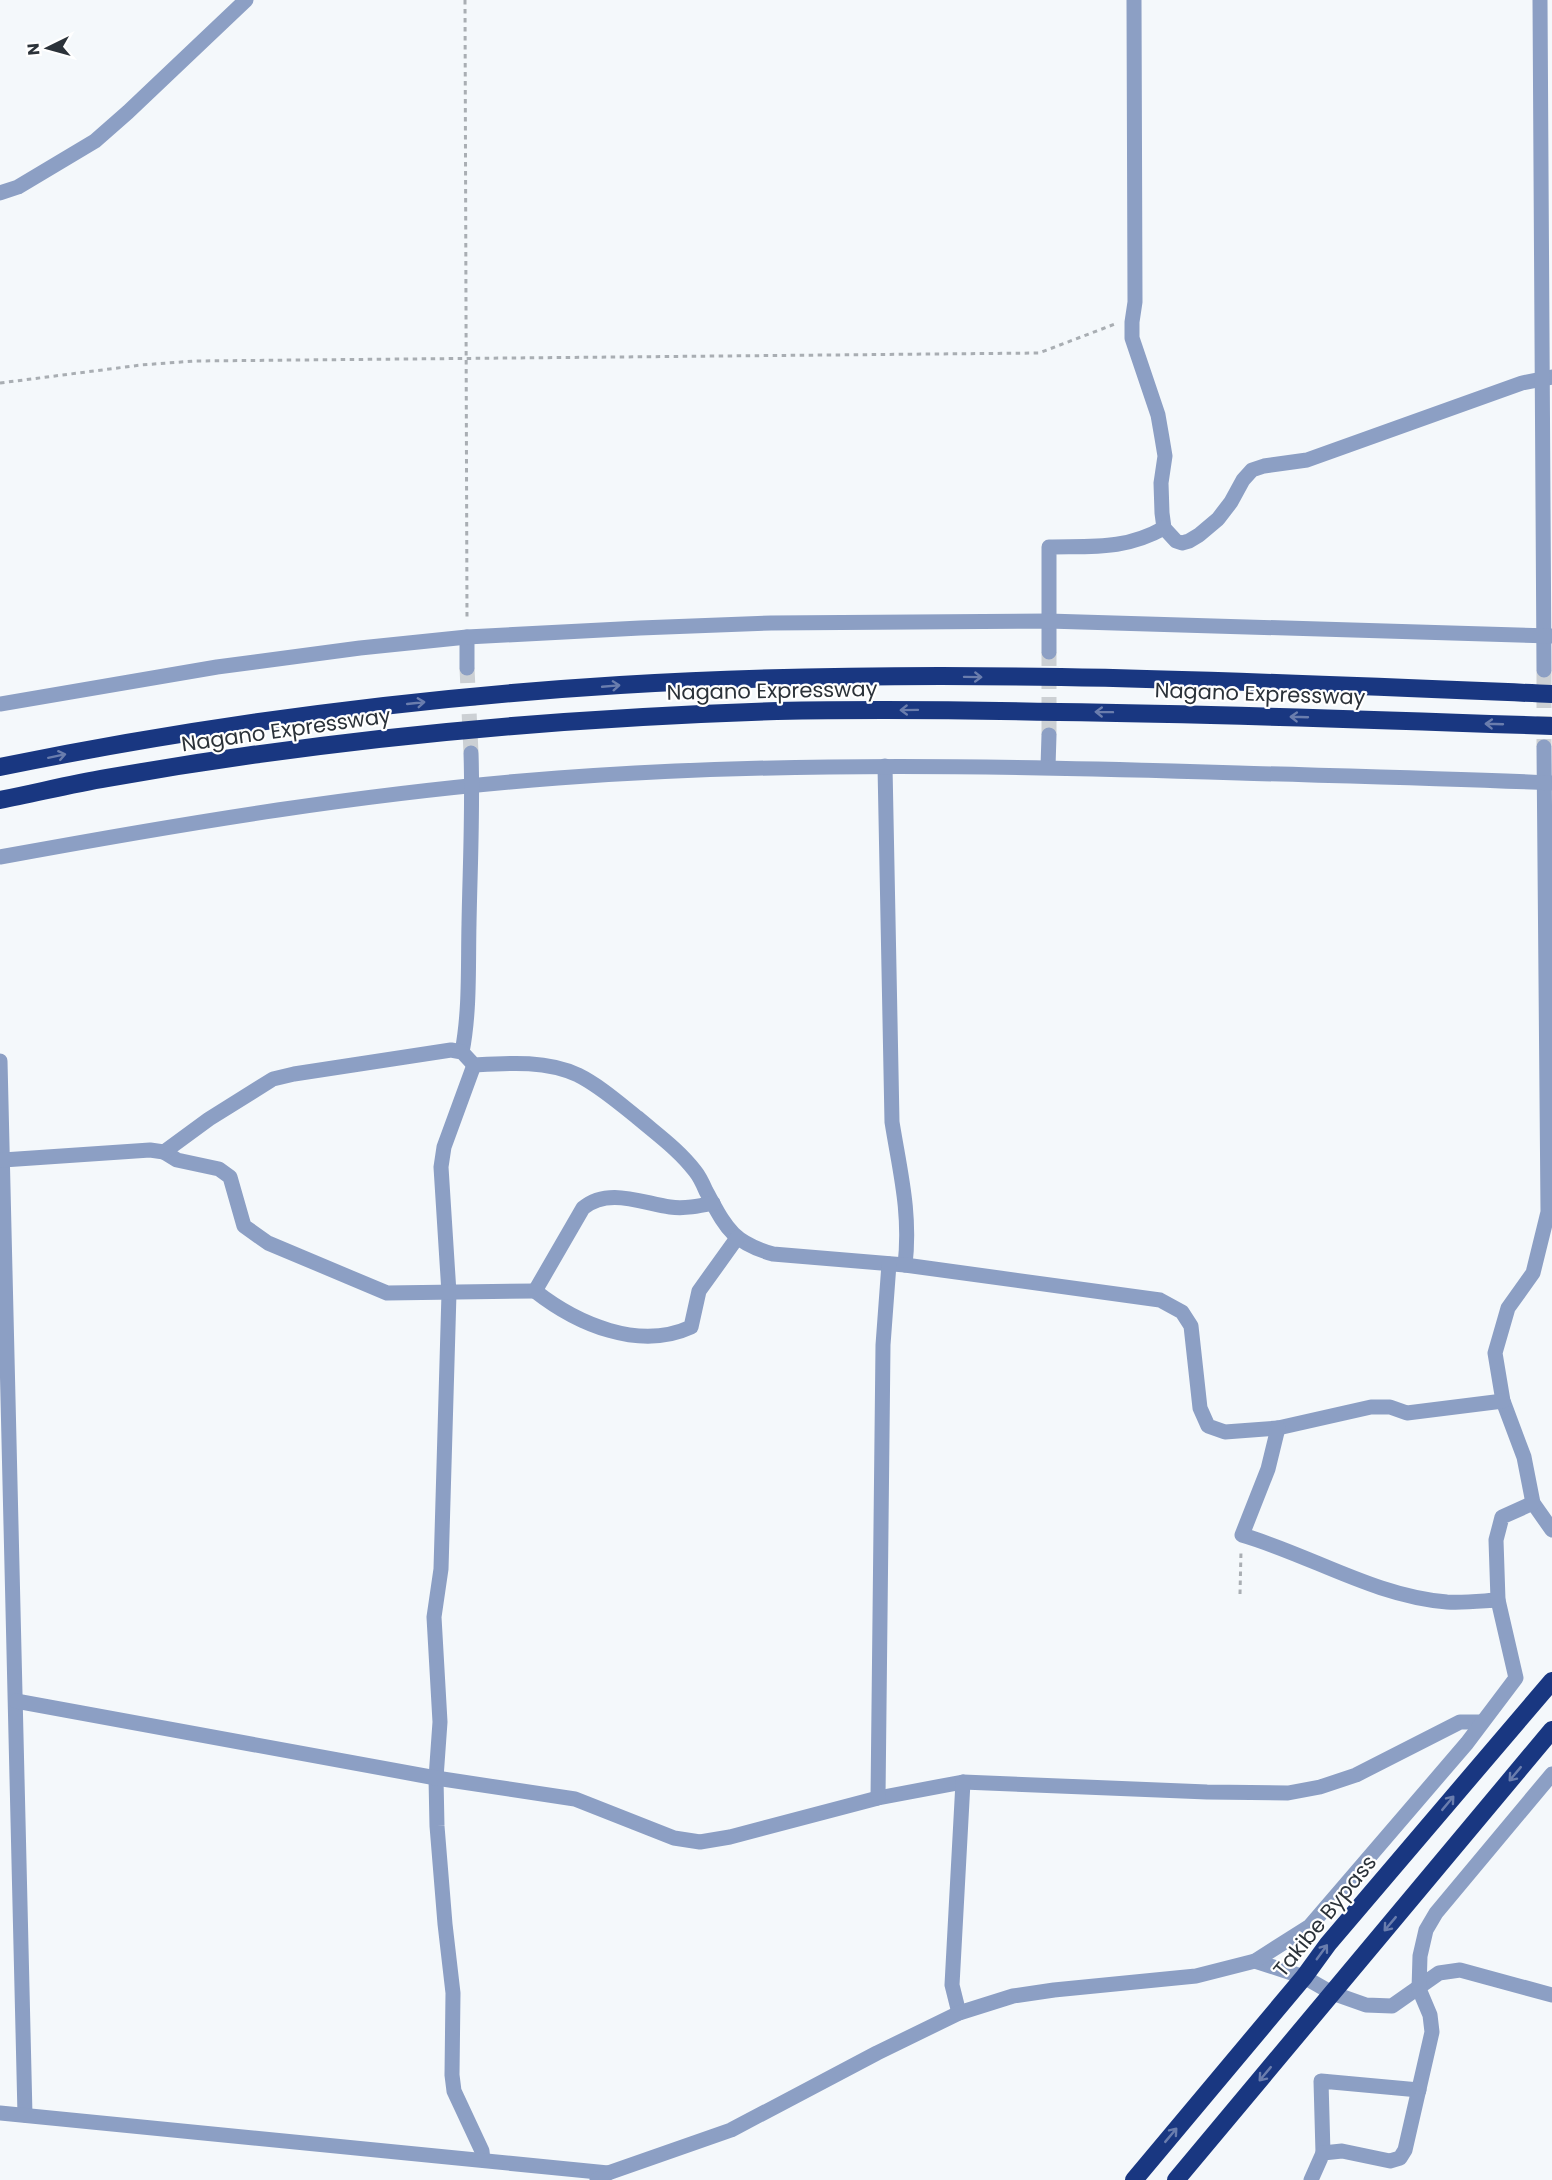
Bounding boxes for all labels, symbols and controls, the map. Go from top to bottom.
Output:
north arrow [18,18,78,78]
text: N [22,42,46,56]
one-way arrow [963,671,983,683]
street label: Nagano Expressway [666,674,878,707]
street label: Nagano Expressway [1154,675,1366,712]
one-way arrow [600,680,620,691]
one-way arrow [406,697,426,708]
street label: Nagano Expressway [179,700,393,759]
one-way arrow [899,704,919,716]
one-way arrow [1094,707,1114,718]
one-way arrow [1289,712,1309,723]
one-way arrow [1484,718,1504,729]
one-way arrow [48,749,67,761]
one-way arrow [1508,1766,1521,1782]
one-way arrow [1441,1796,1455,1811]
street label: Takibe Bypass [1266,1849,1383,1983]
one-way arrow [1383,1916,1396,1932]
one-way arrow [1316,1945,1328,1961]
one-way arrow [1258,2066,1272,2081]
one-way arrow [1165,2127,1178,2143]

